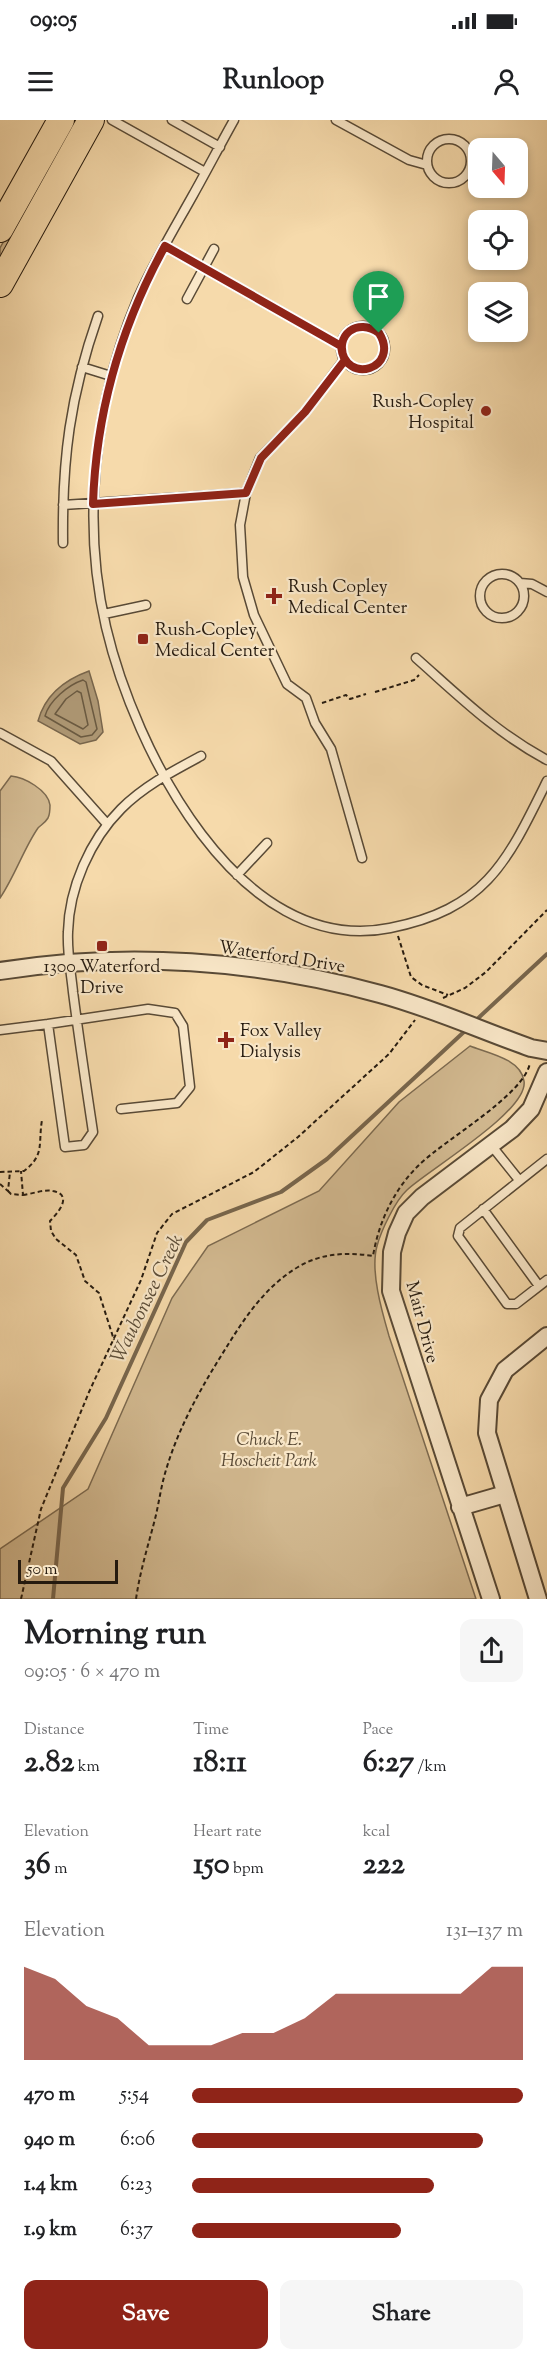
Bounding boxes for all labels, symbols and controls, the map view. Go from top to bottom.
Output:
text: 09:05 [30,5,77,37]
text: Runloop [223,62,324,101]
icon: menu [24,65,57,98]
icon: person [490,65,523,98]
north arrow [468,138,528,198]
map controls [468,138,528,342]
button: locate [468,210,528,270]
pin [353,271,404,333]
icon: arrive [362,280,395,313]
button: layers [468,282,528,342]
place label: Rush-Copley Hospital [372,390,474,437]
marker: Rush-Copley Hospital [479,404,493,418]
place label: Rush Copley Medical Center [288,575,408,622]
marker: Rush Copley Medical Center [265,587,283,605]
place label: Rush-Copley Medical Center [155,618,275,665]
marker: Rush-Copley Medical Center [136,632,150,646]
street label: Waterford Drive [216,935,347,981]
marker: 1300 Waterford Drive [95,939,109,953]
place label: 1300 Waterford Drive [43,955,161,1002]
place label: Fox Valley Dialysis [240,1019,322,1066]
marker: Fox Valley Dialysis [217,1031,235,1049]
water label: Waubonsee Creek [104,1230,192,1369]
street label: Mair Drive [398,1279,444,1366]
park label: Chuck E. Hoscheit Park [221,1428,317,1475]
scale bar [18,1557,118,1584]
text: 50 m [27,1559,58,1582]
text: Morning run [24,1611,206,1659]
button: share [460,1619,523,1682]
text: 09:05 · 6 × 470 m [24,1658,160,1687]
text: Distance [24,1719,84,1742]
text: Time [193,1719,229,1742]
text: Pace [363,1719,393,1742]
text: 2.82 [24,1742,74,1785]
text: 18:11 [193,1742,247,1785]
text: 6:27 [363,1742,414,1785]
text: km [74,1756,100,1779]
text: /km [414,1756,446,1779]
text: Elevation [24,1821,89,1844]
text: Heart rate [193,1821,262,1844]
text: kcal [363,1821,390,1844]
text: 36 [24,1844,51,1887]
text: 150 [193,1844,230,1887]
text: 222 [363,1844,405,1887]
text: m [51,1858,67,1881]
text: bpm [230,1858,264,1881]
text: Elevation [24,1917,105,1946]
text: 131–137 m [446,1917,523,1946]
text: 470 m [24,2081,75,2110]
text: 5:54 [120,2081,149,2110]
text: 940 m [24,2126,75,2155]
text: 6:06 [120,2126,155,2155]
text: 1.4 km [24,2171,78,2200]
text: 6:23 [120,2171,152,2200]
text: 1.9 km [24,2216,77,2245]
text: 6:37 [120,2216,153,2245]
button: Save [24,2280,268,2349]
button: Share [280,2280,523,2349]

